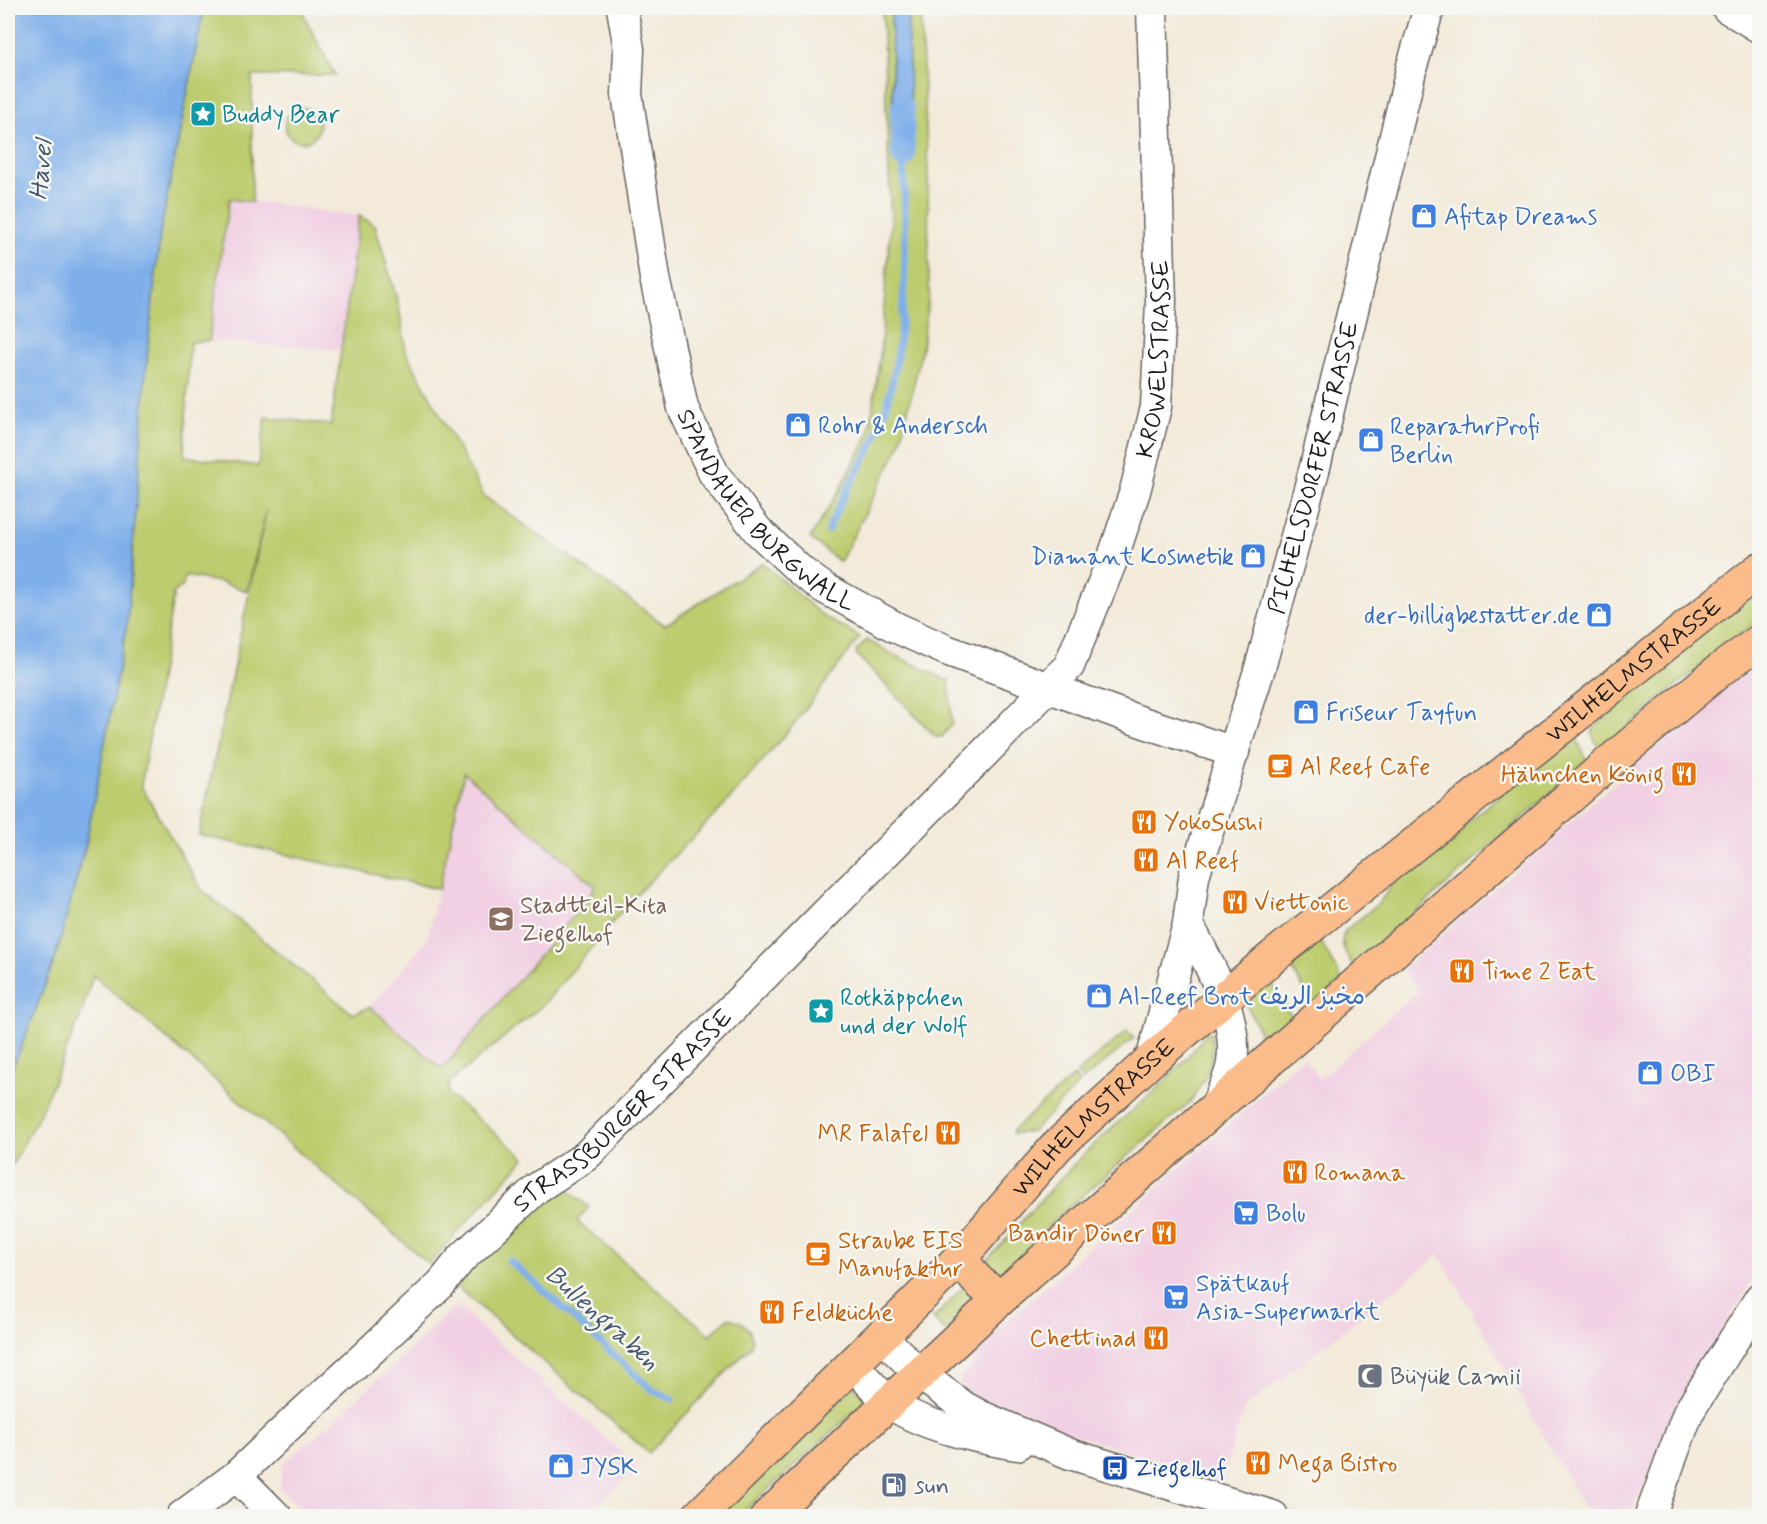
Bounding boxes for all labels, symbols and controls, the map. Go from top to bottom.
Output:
place icon: Buddy Bear [188,99,218,129]
place label: Buddy Bear [222,100,341,131]
water label: Havel [22,135,62,202]
shop icon: Afitap Dreams [1409,201,1439,231]
place label: Afitap Dreams [1444,202,1597,233]
street label: KROWELSTRASSE [1130,259,1178,462]
street label: PICHELSDORFER STRASSE [1261,318,1367,618]
street label: SPANDAUER BURGWALL [669,404,860,619]
shop icon: Rohr & Andersch [783,410,813,440]
place label: Rohr & Andersch [818,411,988,442]
place label: ReparaturProfi Berlin [1390,412,1540,471]
shop icon: ReparaturProfi Berlin [1356,425,1386,455]
shop icon: Diamant Kosmetik [1238,541,1268,571]
place label: Diamant Kosmetik [1031,542,1234,573]
street label: WILHELMSTRASSE [1540,591,1729,751]
shop icon: der-billigbestatter.de [1584,600,1614,630]
place label: der-billigbestatter.de [1364,601,1580,632]
shop icon: Friseur Tayfun [1291,697,1321,727]
place label: Friseur Tayfun [1326,698,1477,729]
cafe icon: Al Reef Cafe [1265,751,1295,781]
place label: Al Reef Cafe [1300,752,1430,783]
restaurant icon: Hähnchen König [1669,759,1699,789]
place label: Hähnchen König [1501,760,1664,794]
restaurant icon: YokoSushi [1129,807,1159,837]
place label: YokoSushi [1164,808,1263,839]
restaurant icon: Al Reef [1131,845,1161,875]
place label: Al Reef [1166,846,1239,877]
restaurant icon: Viettonic [1220,887,1250,917]
place label: Viettonic [1254,888,1349,919]
place label: Stadtteil-Kita Ziegelhof [520,891,667,953]
school or university icon: Stadtteil-Kita Ziegelhof [486,904,516,934]
restaurant icon: Time 2 Eat [1447,956,1477,986]
place label: Time 2 Eat [1482,957,1596,988]
shop icon: Al-Reef Brot مخبز الريف [1084,981,1114,1011]
place label: Al-Reef Brot مخبز الريف [1118,982,1365,1013]
place label: Rotkäppchen und der Wolf [840,983,968,1042]
place icon: Rotkäppchen und der Wolf [806,996,836,1026]
street label: STRASSBURGER STRASSE [507,1003,740,1220]
street label: WILHELMSTRASSE [1006,1032,1182,1204]
shop icon: OBI [1635,1058,1665,1088]
place label: OBI [1670,1059,1715,1090]
restaurant icon: MR Falafel [933,1118,963,1148]
place label: MR Falafel [818,1119,928,1150]
restaurant icon: Romana [1280,1157,1310,1187]
place label: Romana [1314,1158,1406,1189]
supermarket icon: Bolu [1231,1198,1261,1228]
place label: Bolu [1266,1199,1306,1230]
restaurant icon: Bandir Döner [1149,1218,1179,1248]
place label: Bandir Döner [1008,1219,1144,1250]
place label: Straube EIS Manufaktur [838,1226,963,1285]
cafe icon: Straube EIS Manufaktur [803,1239,833,1269]
water label: Bullengraben [535,1258,666,1381]
place label: Spätkauf Asia-Supermarkt [1196,1269,1380,1328]
supermarket icon: Spätkauf Asia-Supermarkt [1161,1282,1191,1312]
restaurant icon: Feldküche [757,1297,787,1327]
place label: Feldküche [792,1298,893,1329]
restaurant icon: Chettinad [1141,1323,1171,1353]
place label: Chettinad [1030,1324,1136,1355]
mosque icon: Büyük Camii [1355,1361,1385,1391]
place label: Büyük Camii [1390,1362,1521,1393]
restaurant icon: Mega Bistro [1243,1448,1273,1478]
place label: Mega Bistro [1278,1449,1397,1483]
shop icon: JYSK [546,1451,576,1481]
place label: JYSK [580,1452,638,1483]
bus stop icon: Ziegelhof [1100,1453,1130,1483]
place label: Ziegelhof [1134,1454,1227,1488]
fuel station icon: sun [879,1470,909,1500]
place label: sun [914,1471,949,1502]

